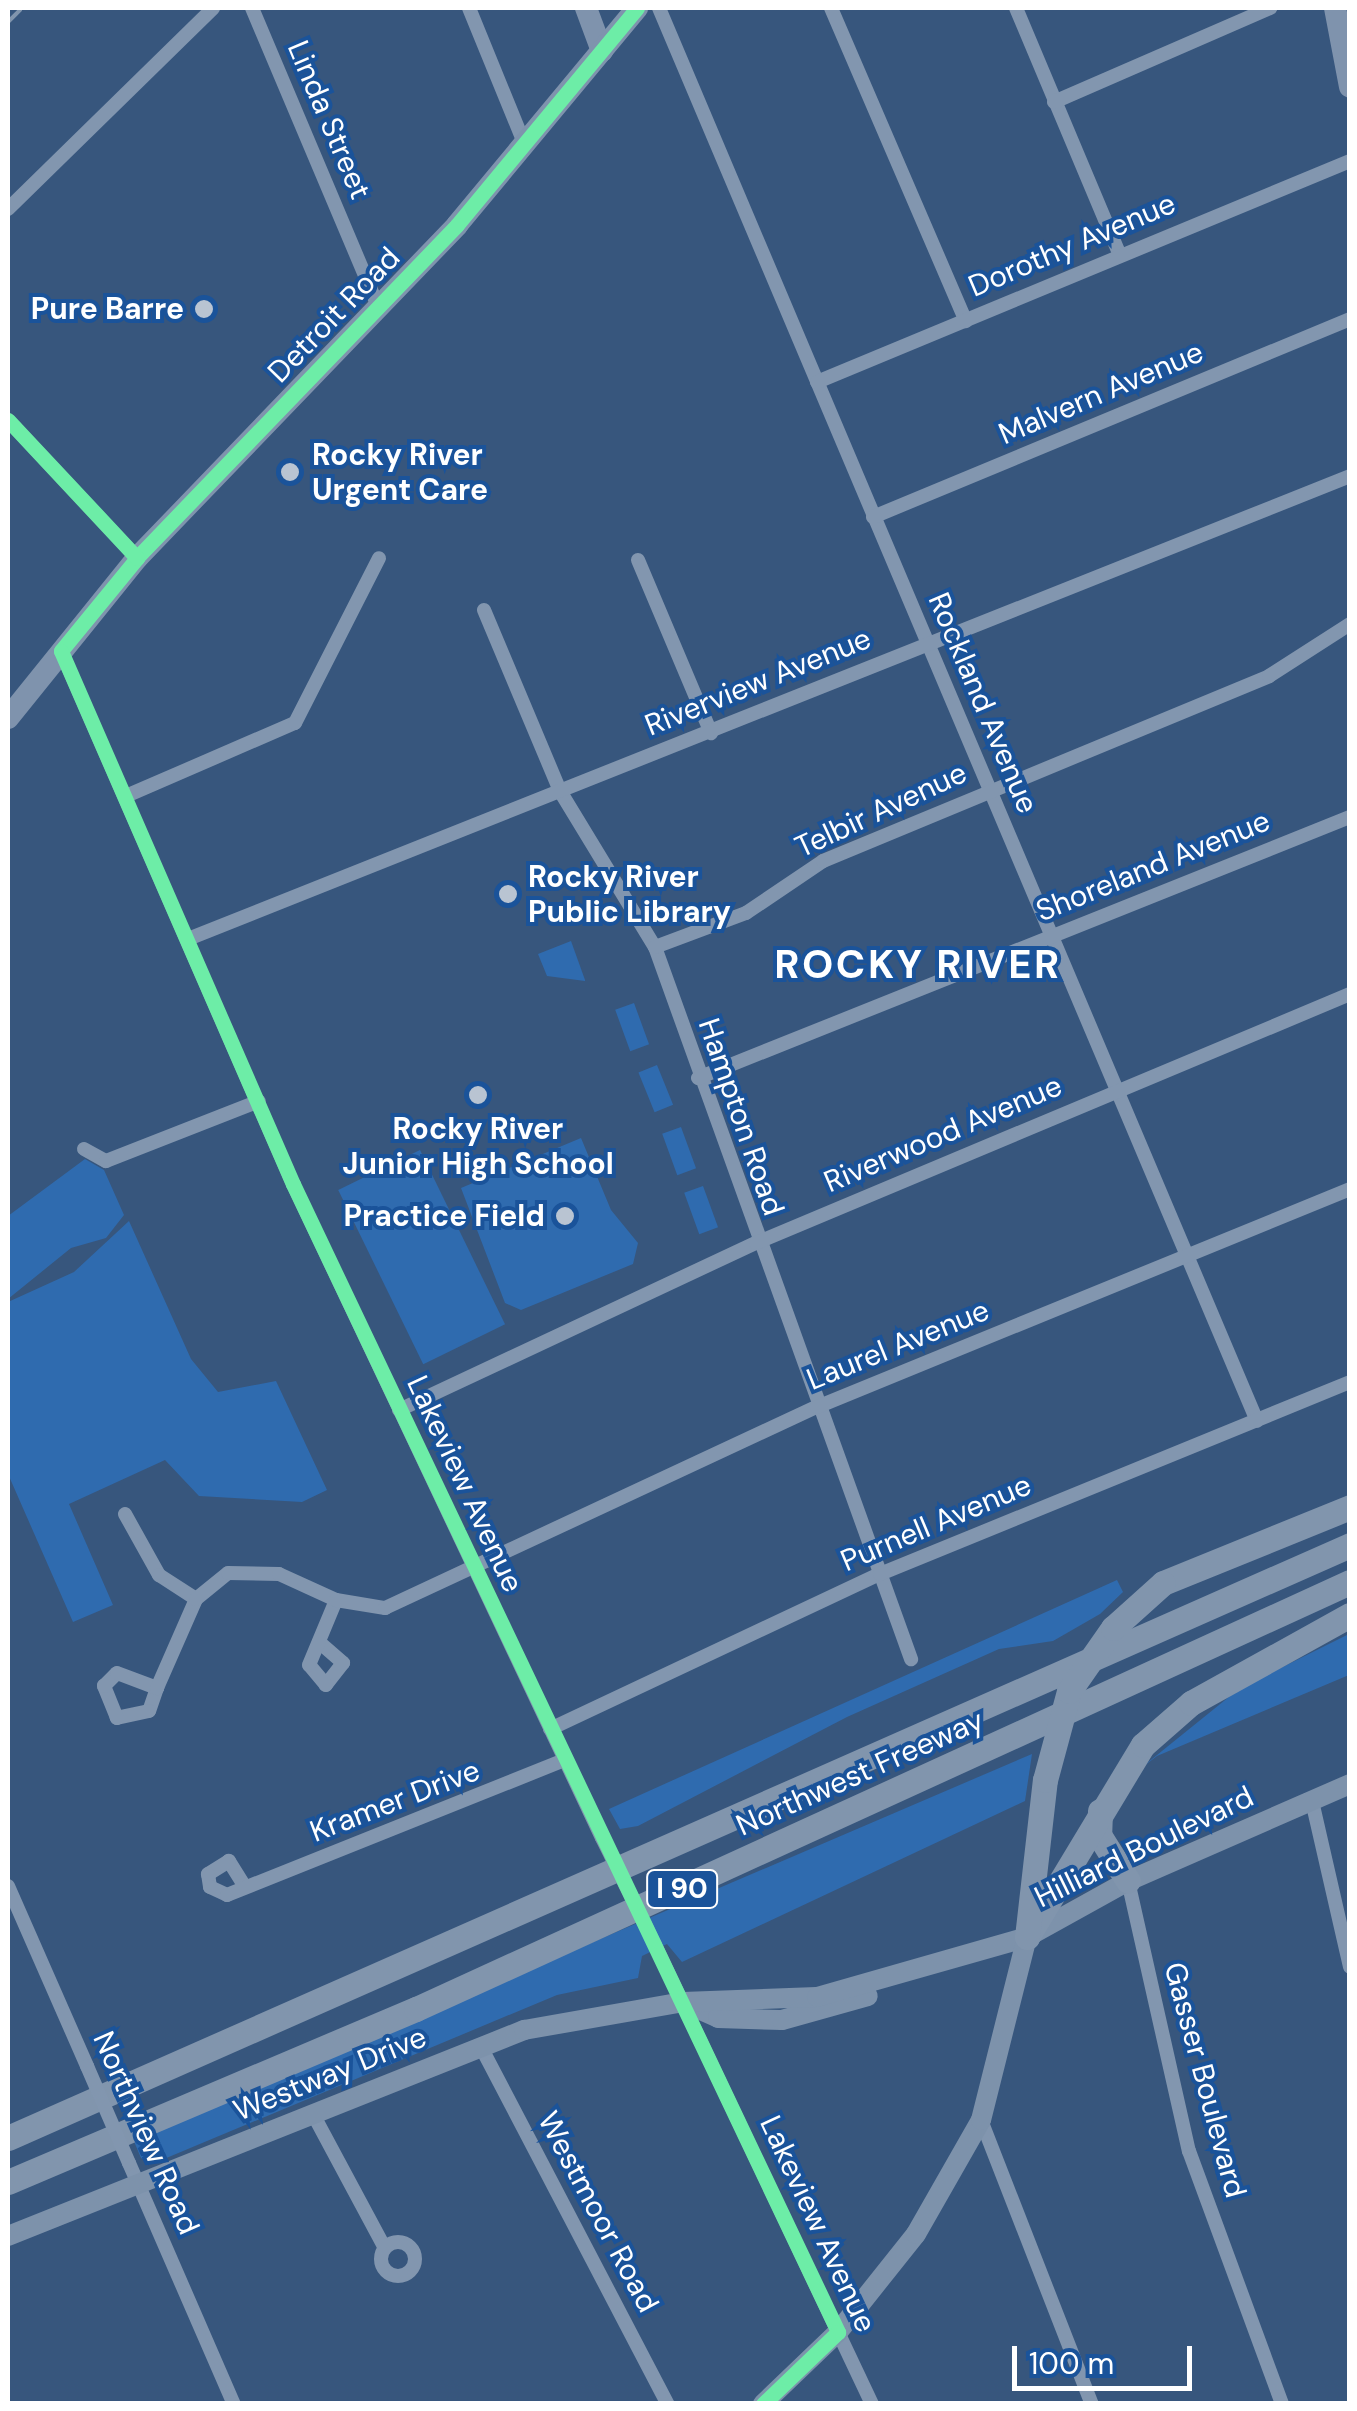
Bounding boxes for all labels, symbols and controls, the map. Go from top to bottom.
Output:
street label: Linda Street [280,35,378,205]
street label: Dorothy Avenue [963,185,1181,305]
street label: Detroit Road [261,240,407,390]
place label: Pure Barre [31,291,184,327]
marker: Pure Barre [193,298,215,320]
street label: Malvern Avenue [993,334,1209,452]
place label: Rocky River Urgent Care [312,437,488,508]
marker: Rocky River Urgent Care [277,459,303,485]
street label: Rockland Avenue [920,587,1046,819]
street label: Riverview Avenue [640,620,876,744]
street label: Telbir Avenue [790,755,972,865]
street label: Shoreland Avenue [1031,803,1275,929]
place label: Rocky River Public Library [528,859,731,930]
marker: Rocky River Public Library [497,883,519,905]
district label: ROCKY RIVER [774,940,1062,988]
street label: Hampton Road [690,1014,792,1220]
street label: Riverwood Avenue [819,1068,1067,1200]
marker: Rocky River Junior High School [467,1084,489,1106]
place label: Rocky River Junior High School [342,1111,614,1182]
place label: Practice Field [344,1198,545,1234]
marker: Practice Field [554,1205,576,1227]
street label: Laurel Avenue [802,1292,994,1398]
street label: Lakeview Avenue [399,1370,531,1598]
street label: Purnell Avenue [835,1467,1037,1579]
street label: Northwest Freeway [731,1702,989,1844]
street label: Kramer Drive [305,1752,485,1850]
street label: Hilliard Boulevard [1029,1778,1259,1916]
road number: I 90 [644,1866,720,1912]
street label: Gasser Boulevard [1156,1958,1254,2202]
street label: Westway Drive [228,2019,432,2129]
street label: Northview Road [85,2026,207,2240]
street label: Westmoor Road [530,2106,666,2318]
street label: Lakeview Avenue [752,2110,884,2338]
scale bar [1017,2326,1197,2388]
text: 100 m [1029,2344,1114,2383]

